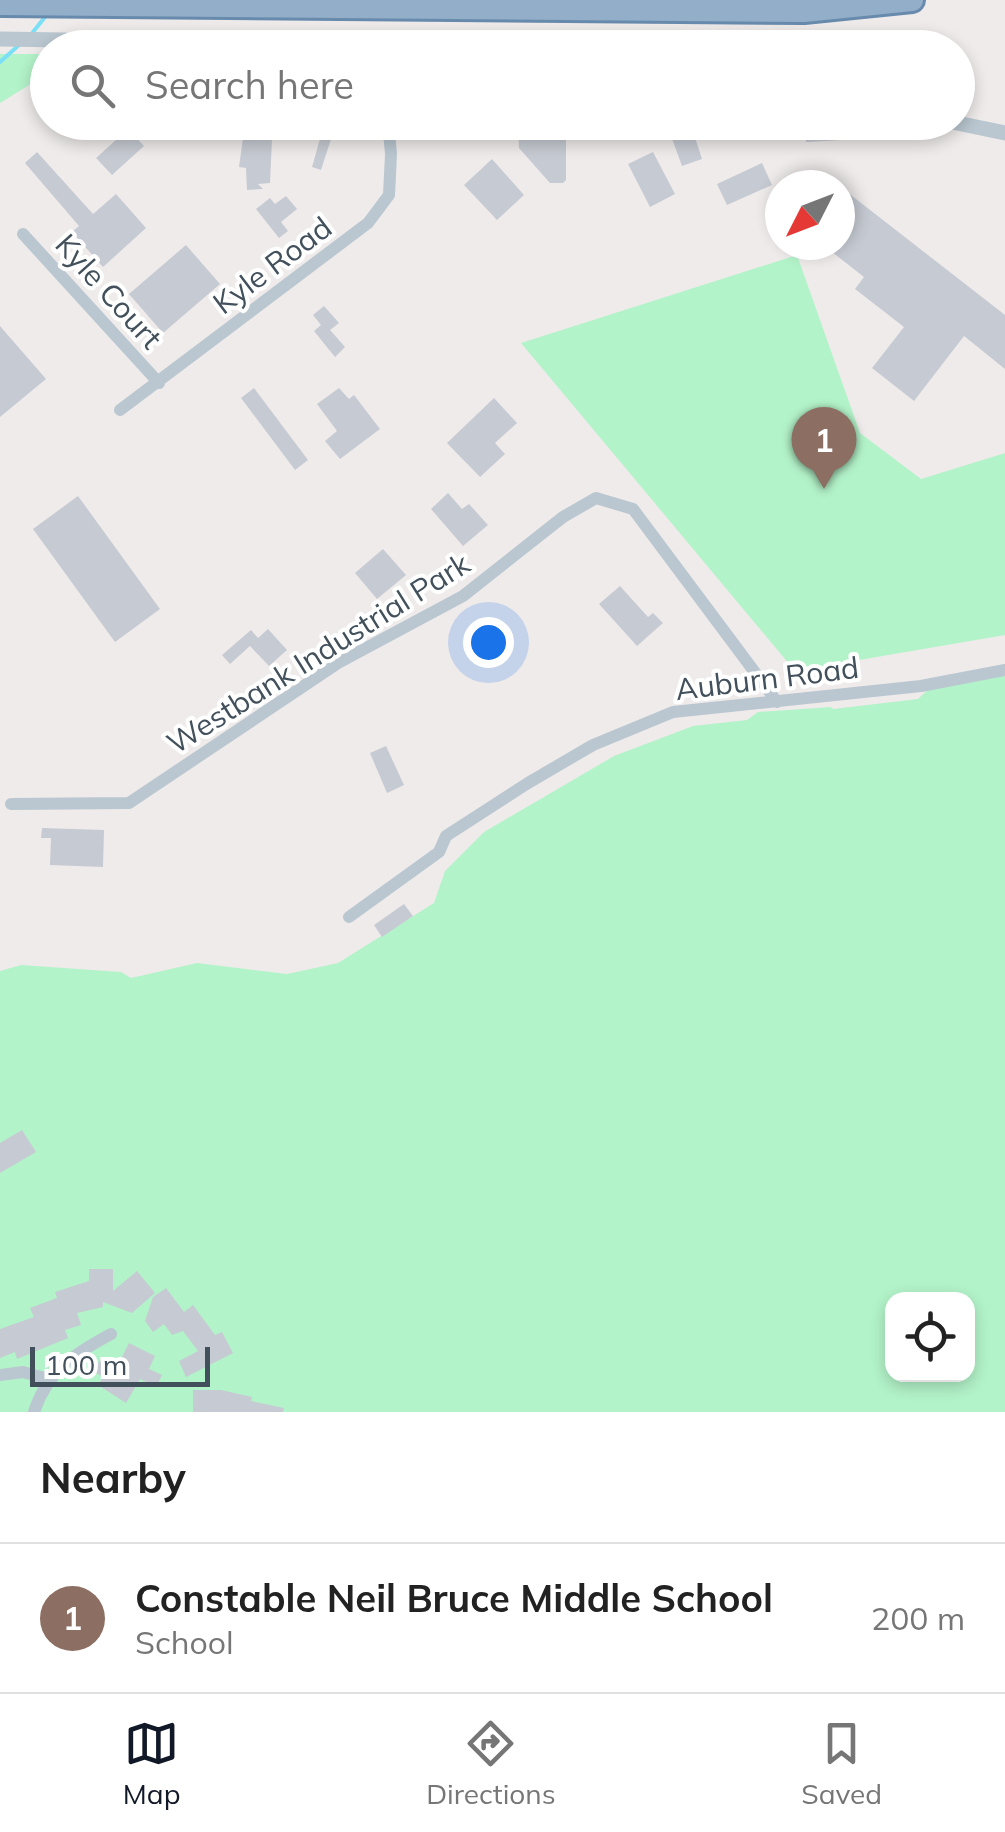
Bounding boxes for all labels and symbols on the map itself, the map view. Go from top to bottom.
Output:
north arrow [765,170,855,260]
street label: Kyle Road [205,208,339,322]
street label: Kyle Court [48,226,170,356]
pin: 1 [792,406,856,489]
street label: Westbank Industrial Park [160,544,477,762]
your location [463,617,514,668]
street label: Auburn Road [673,648,861,708]
scale bar [30,1342,210,1386]

